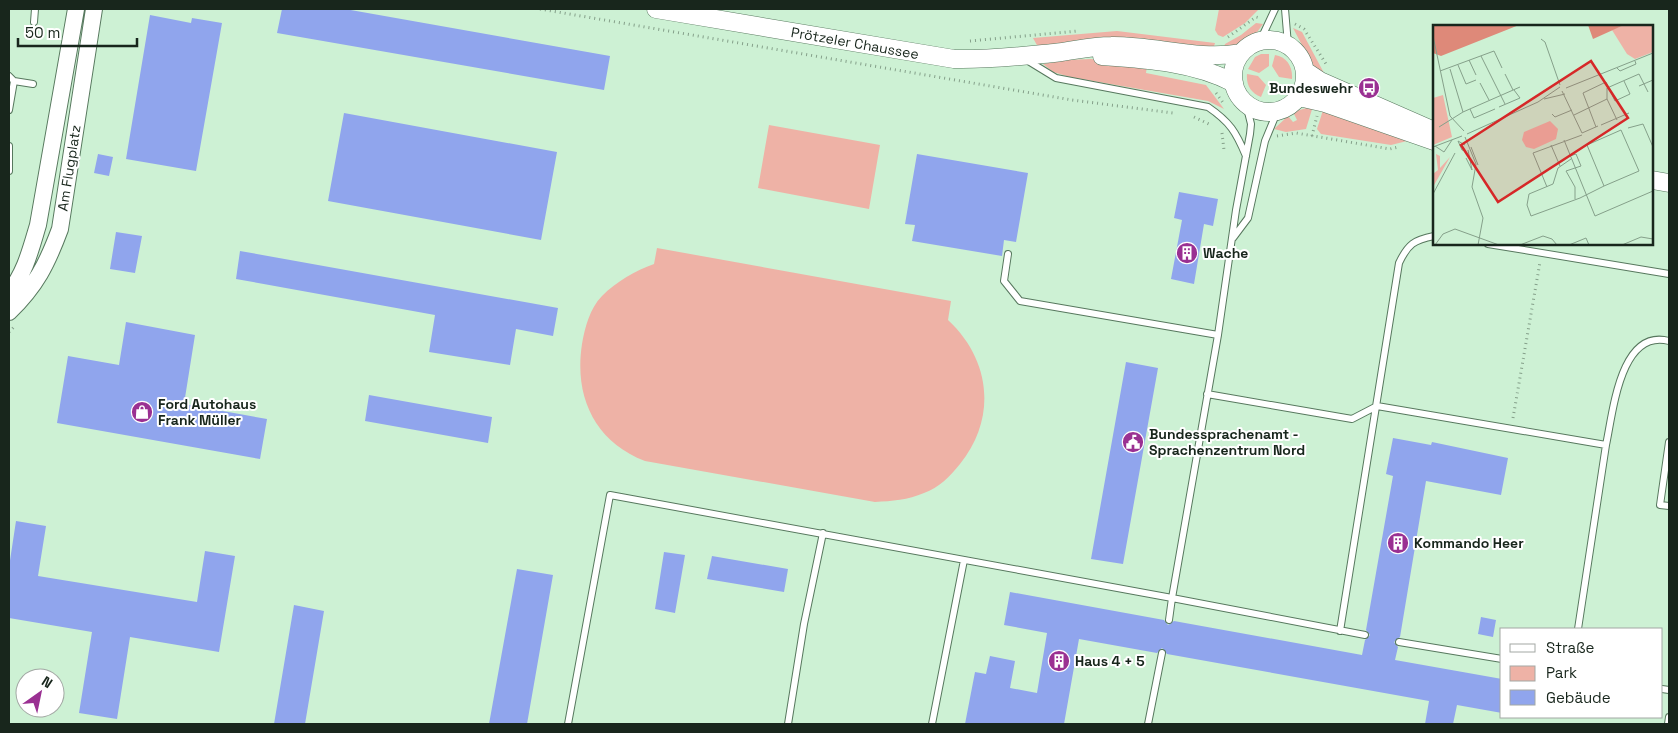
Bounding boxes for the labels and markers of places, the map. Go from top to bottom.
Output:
bus stop icon: Bundeswehr [1357,76,1381,100]
place label: Bundeswehr [1269,79,1353,97]
building icon: Wache [1175,241,1199,265]
place label: Wache [1203,244,1248,262]
place label: Ford Autohaus Frank Müller [158,395,256,429]
shop icon: Ford Autohaus Frank Müller [130,400,154,424]
place label: Bundessprachenamt - Sprachenzentrum Nord [1149,425,1305,459]
public building icon: Bundessprachenamt - Sprachenzentrum Nord [1121,430,1145,454]
building icon: Kommando Heer [1386,531,1410,555]
place label: Kommando Heer [1414,534,1524,552]
building icon: Haus 4 + 5 [1047,649,1071,673]
place label: Haus 4 + 5 [1075,652,1145,670]

